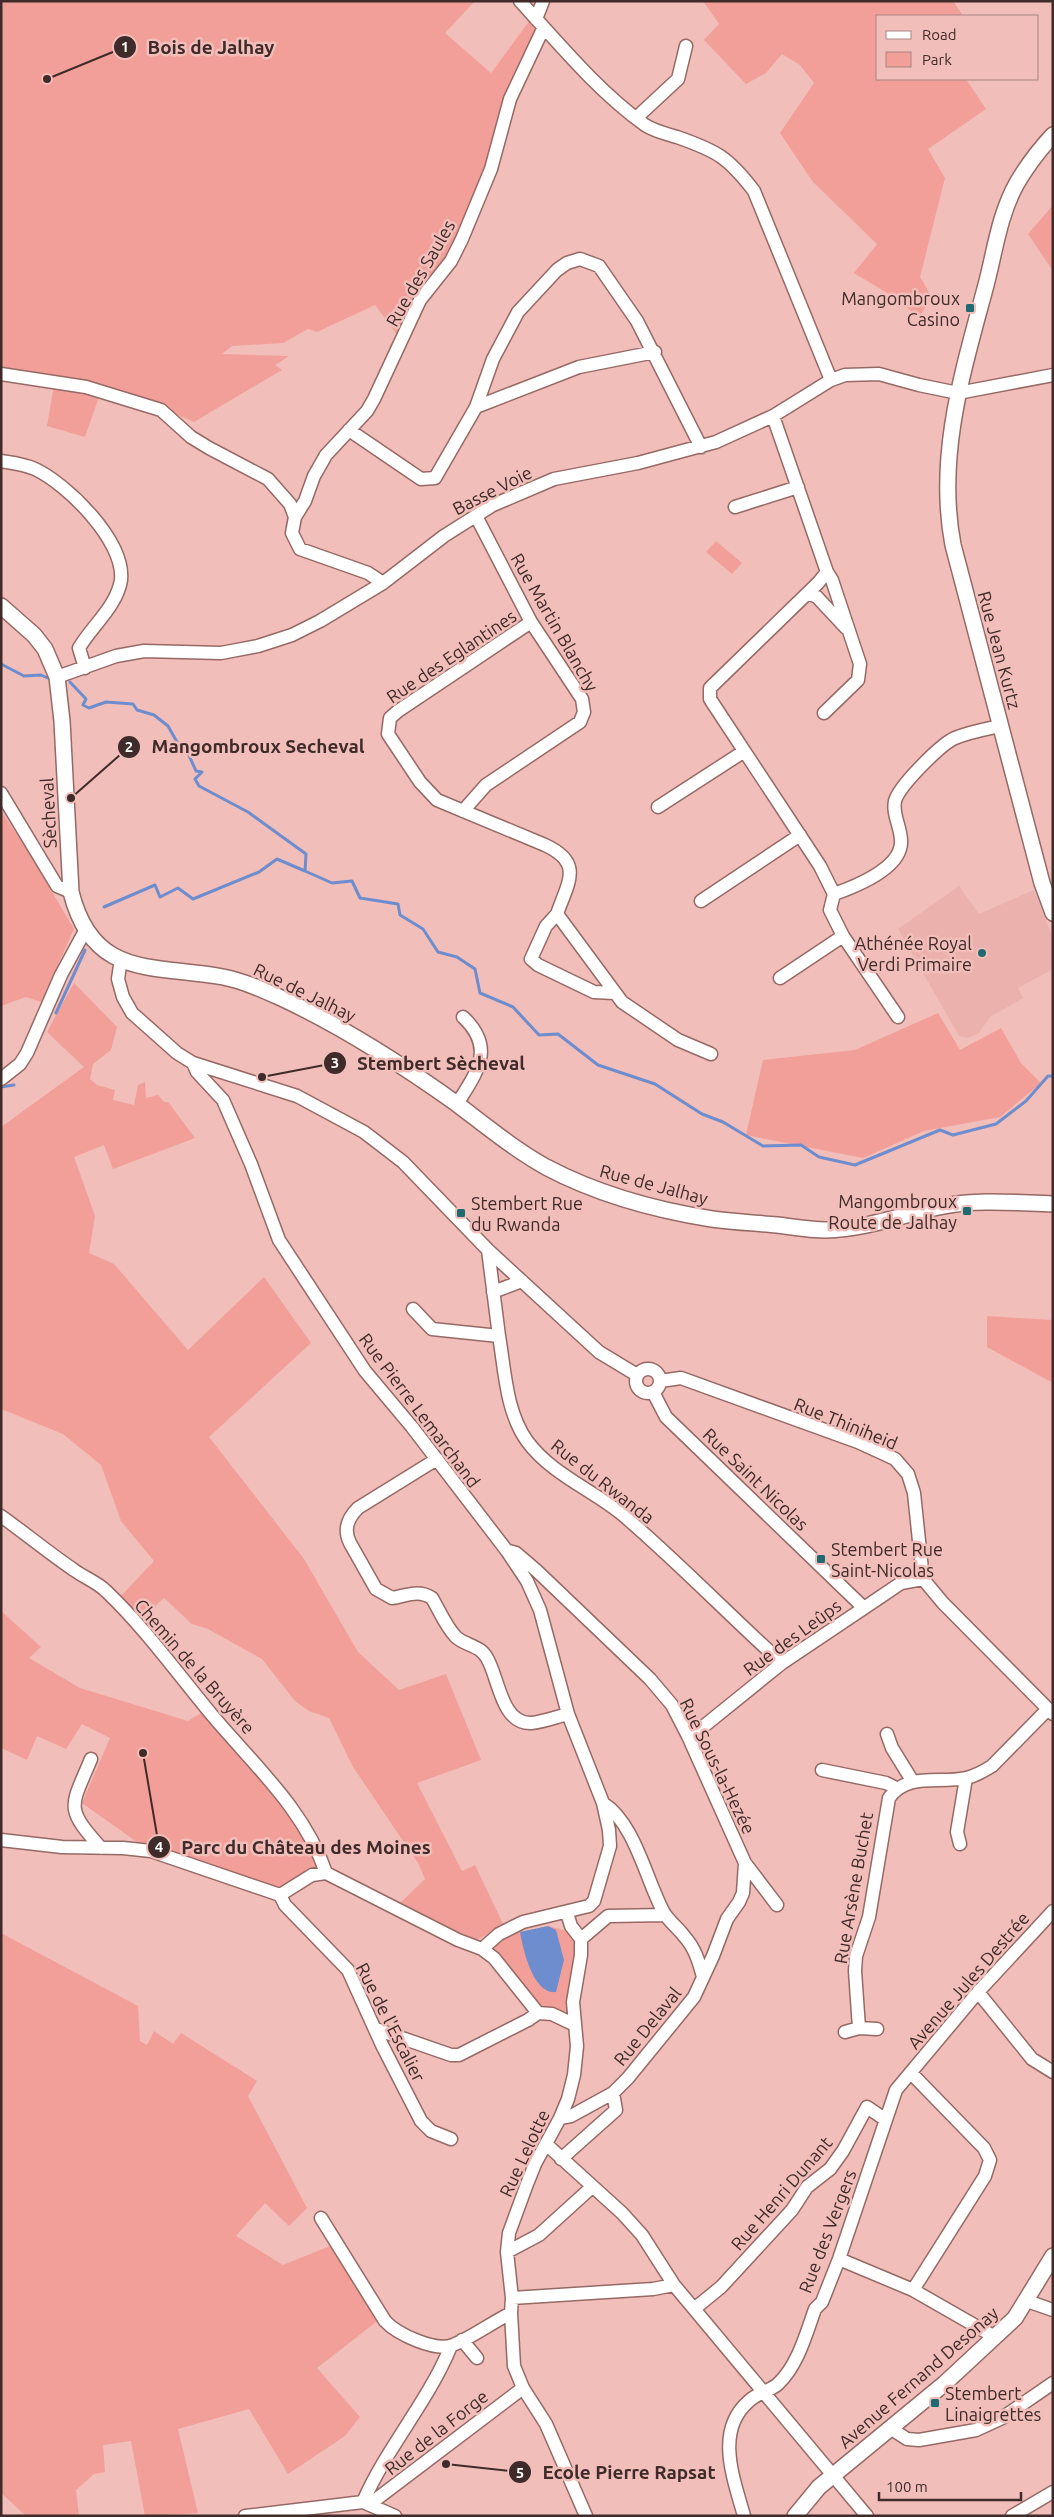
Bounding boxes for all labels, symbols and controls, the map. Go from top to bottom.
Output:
legend [876,15,1039,80]
text: Road [922,26,957,43]
callout: Bois de Jalhay [112,30,284,64]
text: Bois de Jalhay [148,36,274,58]
text: 1 [121,38,129,55]
text: Park [922,51,952,68]
street label: Rue des Saules [381,216,459,330]
place label: Mangombroux Casino [841,288,960,329]
marker: Mangombroux Casino [964,302,976,314]
street label: Basse Voie [449,462,535,518]
street label: Rue Martin Blanchy [507,549,603,695]
street label: Rue Jean Kurtz [975,589,1025,711]
street label: Rue des Eglantines [382,605,520,707]
callout: Mangombroux Secheval [116,730,374,764]
text: Mangombroux Secheval [152,735,365,757]
text: 2 [125,738,133,755]
street label: Sècheval [36,777,60,849]
place label: Athénée Royal Verdi Primaire [854,933,972,974]
marker: Athénée Royal Verdi Primaire [976,947,988,959]
street label: Rue de Jalhay [251,959,360,1025]
callout: Stembert Sècheval [322,1046,535,1080]
text: Stembert Sècheval [357,1052,525,1074]
text: 3 [331,1054,339,1071]
street label: Rue de Jalhay [598,1160,711,1208]
place label: Mangombroux Route de Jalhay [828,1191,957,1232]
place label: Stembert Rue du Rwanda [471,1193,583,1234]
marker: Mangombroux Route de Jalhay [961,1205,973,1217]
marker: Stembert Rue du Rwanda [455,1207,467,1219]
street label: Rue Pierre Lemarchand [356,1329,484,1491]
street label: Rue Thiniheid [791,1393,901,1453]
street label: Rue Saint Nicolas [699,1424,813,1534]
street label: Rue du Rwanda [548,1435,658,1527]
place label: Stembert Rue Saint-Nicolas [831,1539,943,1580]
marker: Stembert Rue Saint-Nicolas [815,1553,827,1565]
street label: Chemin de la Bruyère [131,1594,259,1738]
street label: Rue des Leûps [739,1595,845,1679]
street label: Rue Sous-la-Hezée [676,1695,760,1837]
street label: Rue Arsène Buchet [830,1811,876,1965]
callout: Parc du Château des Moines [147,1830,441,1864]
text: Parc du Château des Moines [181,1836,431,1858]
text: 4 [155,1838,163,1855]
street label: Avenue Jules Destrée [903,1908,1033,2052]
street label: Rue de l'Escalier [352,1959,430,2085]
street label: Rue Delaval [609,1983,685,2069]
street label: Rue Lelotte [495,2106,553,2200]
street label: Rue Henri Dunant [726,2132,836,2254]
street label: Rue des Vergers [794,2166,860,2295]
street label: Avenue Fernand Desonay [834,2302,1002,2452]
place label: Stembert Linaigrettes [945,2383,1042,2424]
street label: Rue de la Forge [380,2386,492,2478]
marker: Stembert Linaigrettes [929,2397,941,2409]
callout: Ecole Pierre Rapsat [507,2455,726,2489]
text: Ecole Pierre Rapsat [542,2461,716,2483]
text: 5 [516,2464,524,2481]
scale bar [879,2470,1022,2502]
text: 100 m [886,2478,928,2495]

